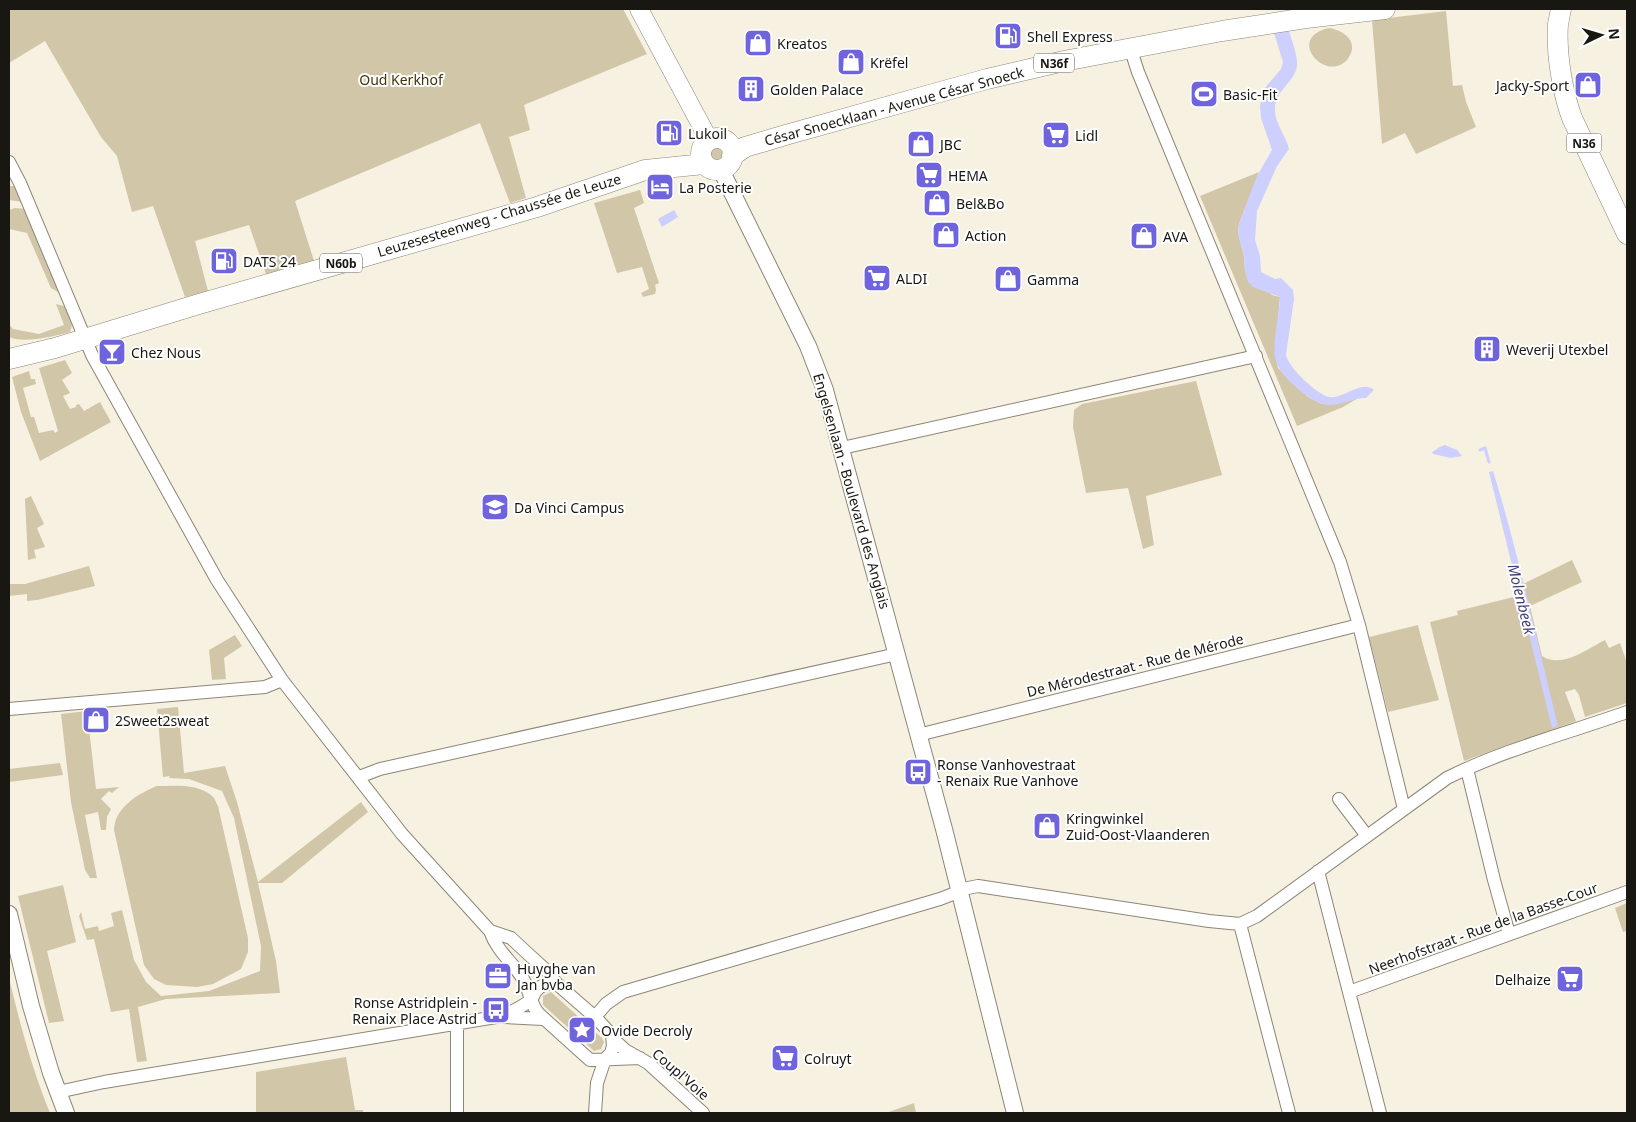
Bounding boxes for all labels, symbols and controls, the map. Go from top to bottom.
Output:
north arrow [1576,10,1626,60]
fuel station icon: Shell Express [993,21,1023,51]
place label: Shell Express [1027,27,1113,46]
text: N [1604,27,1624,40]
shop icon: Kreatos [743,28,773,58]
place label: Kreatos [777,34,827,53]
shop icon: Krëfel [836,47,866,77]
place label: Krëfel [870,53,908,72]
road number: N36f [1034,54,1074,72]
street label: César Snoecklaan - Avenue César Snoeck [762,62,1026,150]
park label: Oud Kerkhof [359,70,444,89]
shop icon: Jacky-Sport [1573,70,1603,100]
building icon: Golden Palace [736,74,766,104]
place label: Jacky-Sport [1494,76,1569,95]
sports icon: Basic-Fit [1189,79,1219,109]
place label: Golden Palace [770,80,864,99]
place label: Basic-Fit [1223,85,1277,104]
fuel station icon: Lukoil [654,118,684,148]
supermarket icon: Lidl [1041,120,1071,150]
place label: Lukoil [688,124,727,143]
place label: Lidl [1075,126,1098,145]
shop icon: JBC [906,129,936,159]
road number: N36 [1566,134,1602,152]
place label: JBC [938,135,962,154]
supermarket icon: HEMA [914,160,944,190]
place label: HEMA [948,166,988,185]
street label: Leuzesesteenweg - Chaussée de Leuze [375,169,623,261]
hotel icon: La Posterie [645,172,675,202]
place label: La Posterie [679,178,752,197]
shop icon: Bel&Bo [922,188,952,218]
place label: Bel&Bo [956,194,1004,213]
shop icon: Action [931,220,961,250]
shop icon: AVA [1129,221,1159,251]
place label: Action [965,226,1006,245]
place label: AVA [1163,227,1188,246]
fuel station icon: DATS 24 [209,246,239,276]
place label: DATS 24 [243,252,296,271]
road number: N60b [320,254,362,272]
supermarket icon: ALDI [862,263,892,293]
shop icon: Gamma [993,264,1023,294]
place label: ALDI [896,269,928,288]
place label: Gamma [1027,270,1079,289]
building icon: Weverij Utexbel [1472,334,1502,364]
bar icon: Chez Nous [97,337,127,367]
place label: Weverij Utexbel [1506,340,1608,359]
place label: Chez Nous [131,343,201,362]
street label: Engelsenlaan - Boulevard des Anglais [809,371,895,611]
school or university icon: Da Vinci Campus [480,492,510,522]
place label: Da Vinci Campus [514,498,624,517]
water label: Molenbeek [1504,562,1541,637]
street label: De Mérodestraat - Rue de Mérode [1025,629,1245,701]
shop icon: 2Sweet2sweat [81,705,111,735]
place label: 2Sweet2sweat [115,711,209,730]
place label: Ronse Vanhovestraat - Renaix Rue Vanhove [937,755,1078,790]
bus stop icon: Ronse Vanhovestraat - Renaix Rue Vanhove [903,757,933,787]
place label: Kringwinkel Zuid-Oost-Vlaanderen [1066,809,1210,844]
shop icon: Kringwinkel Zuid-Oost-Vlaanderen [1032,811,1062,841]
street label: Neerhofstraat - Rue de la Basse-Cour [1366,878,1600,978]
place label: Huyghe van Jan bvba [515,959,596,994]
office icon: Huyghe van Jan bvba [483,961,513,991]
supermarket icon: Delhaize [1555,964,1585,994]
place label: Delhaize [1495,970,1551,989]
place label: Ronse Astridplein - Renaix Place Astrid [352,993,477,1028]
bus stop icon: Ronse Astridplein - Renaix Place Astrid [481,995,511,1025]
place icon: Ovide Decroly [567,1015,597,1045]
place label: Ovide Decroly [601,1021,693,1040]
supermarket icon: Colruyt [770,1043,800,1073]
street label: Coupl'Voie [648,1044,714,1104]
place label: Colruyt [804,1049,852,1068]

